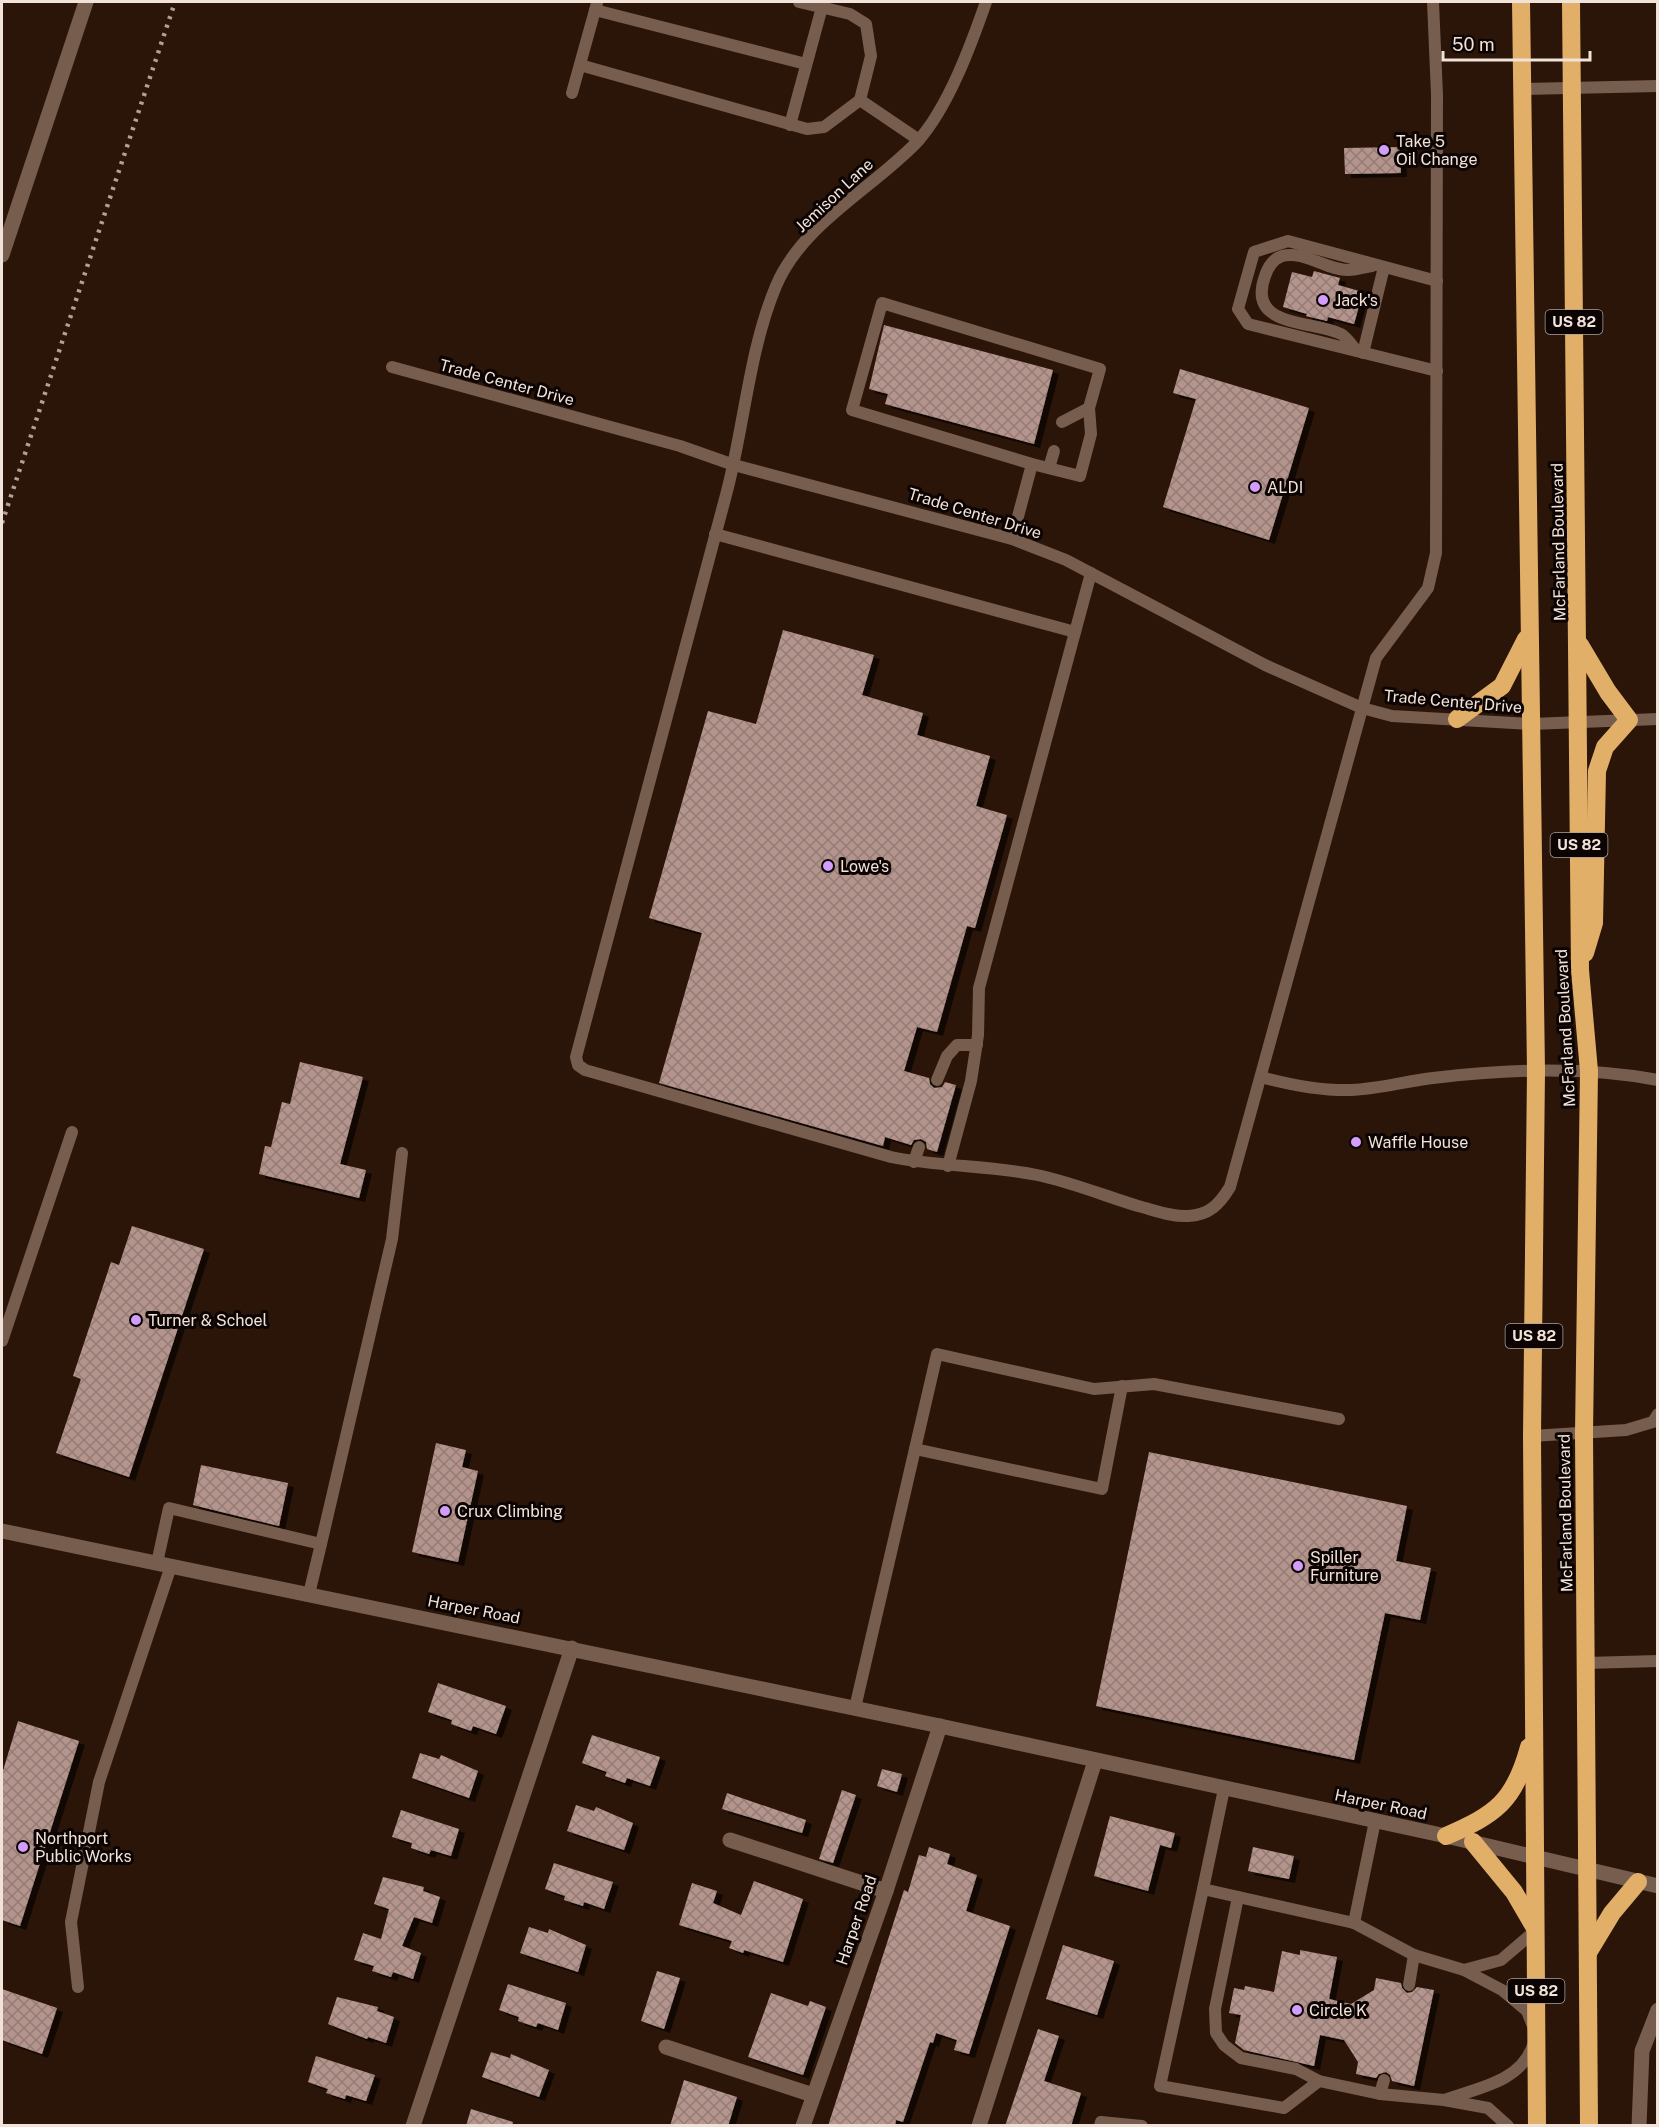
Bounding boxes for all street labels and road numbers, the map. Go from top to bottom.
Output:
street label: Jemison Lane [791,154,877,236]
road number: US 82 [1546,310,1602,334]
street label: Trade Center Drive [437,355,576,410]
street label: McFarland Boulevard [1548,463,1569,621]
street label: Trade Center Drive [906,484,1044,543]
street label: Trade Center Drive [1383,686,1523,717]
road number: US 82 [1550,833,1608,857]
street label: McFarland Boulevard [1552,948,1579,1108]
road number: US 82 [1506,1324,1562,1348]
street label: McFarland Boulevard [1555,1434,1576,1592]
street label: Harper Road [426,1591,522,1628]
street label: Harper Road [1333,1785,1429,1824]
street label: Harper Road [832,1873,881,1968]
road number: US 82 [1508,1979,1564,2003]

